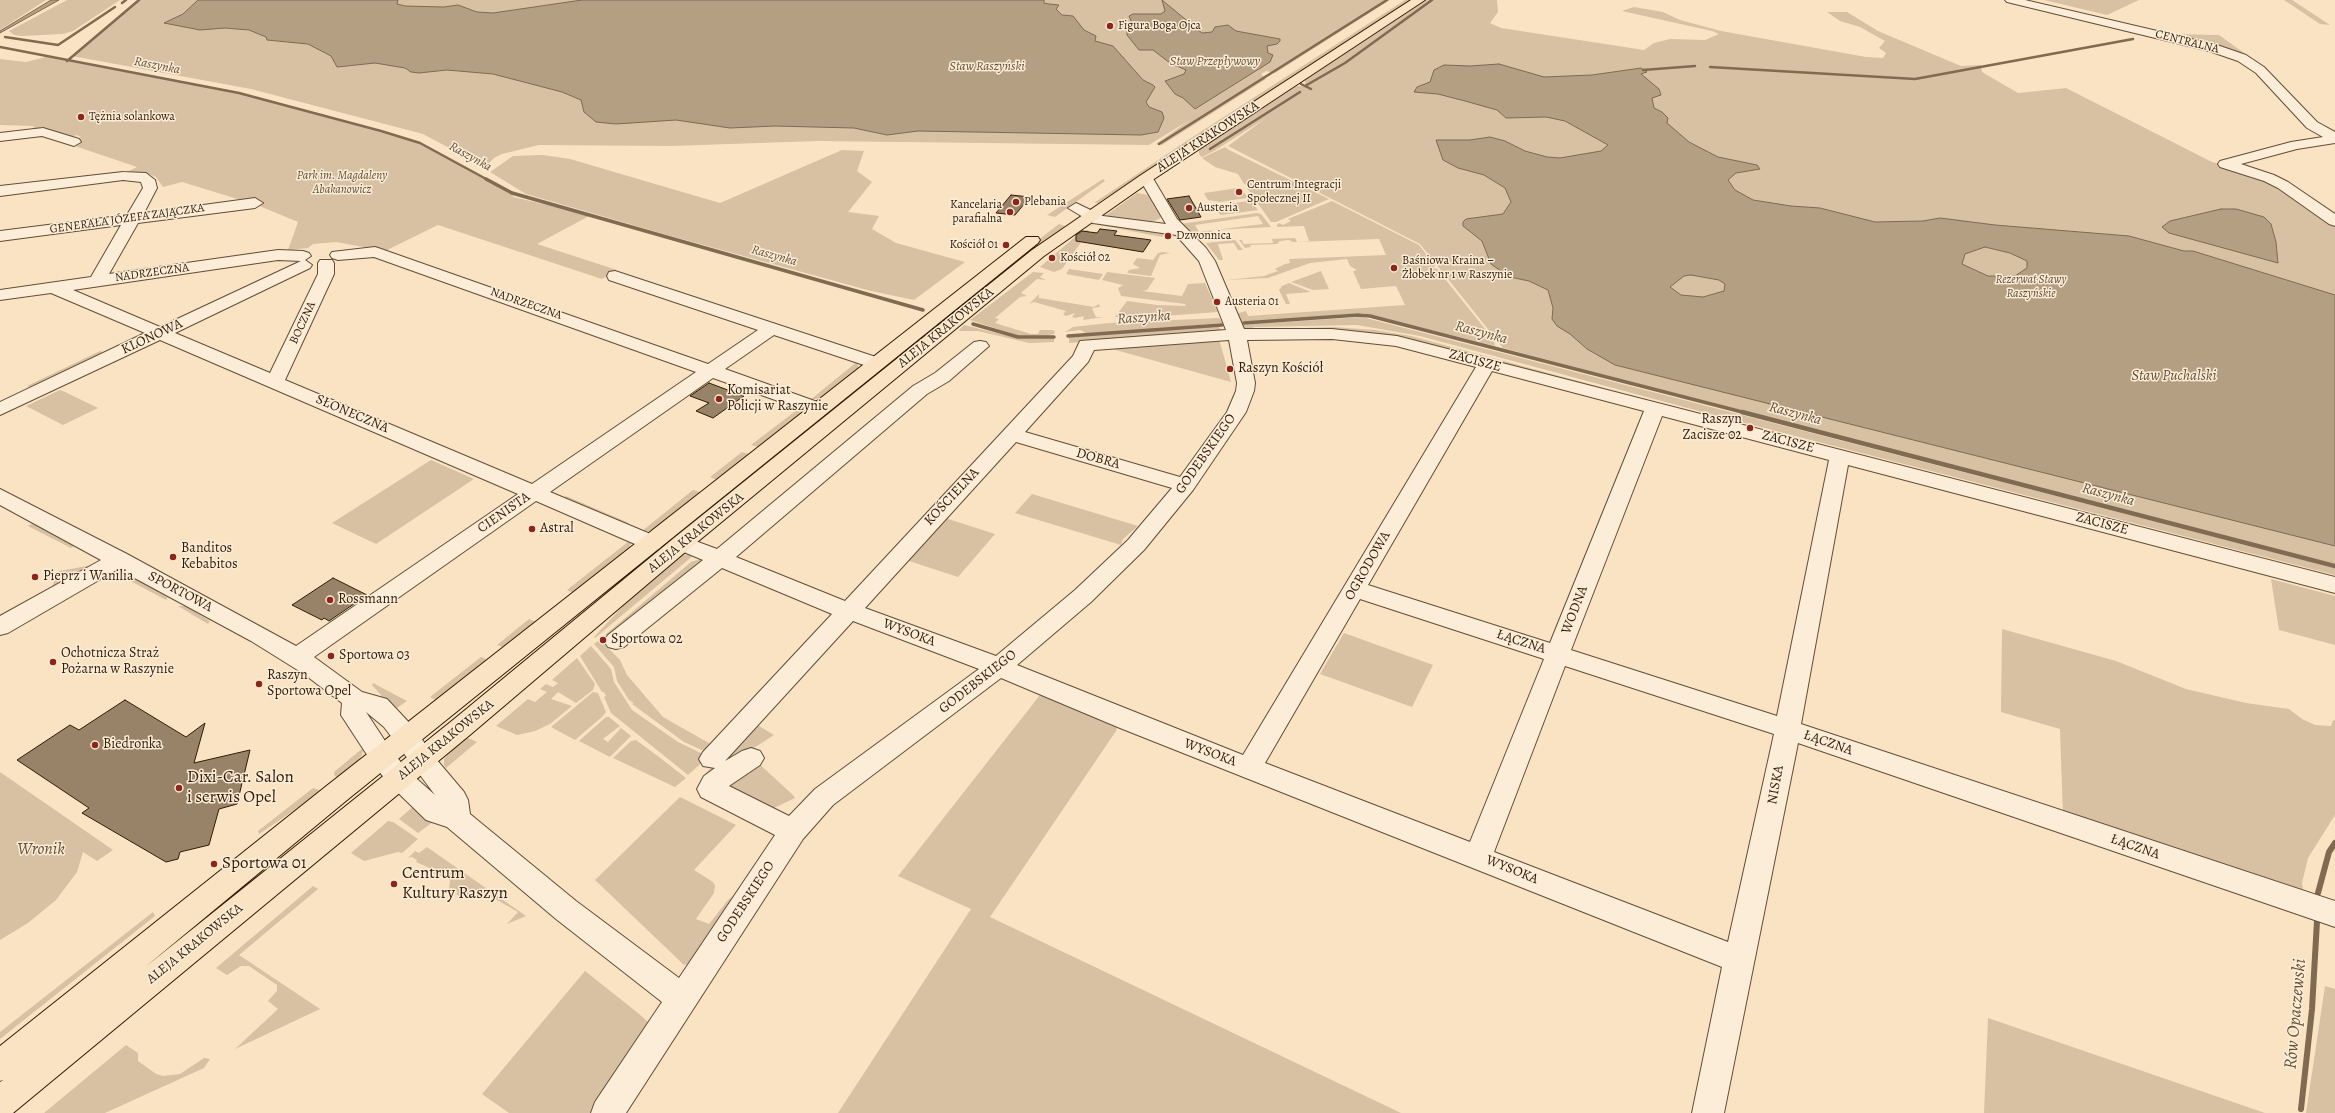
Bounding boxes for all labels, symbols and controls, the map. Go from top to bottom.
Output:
place label: Figura Boga Ojca [1118,19,1201,33]
marker: Figura Boga Ojca [1105,21,1115,31]
street label: CENTRALNA [2154,27,2220,57]
water label: Raszynka [133,54,181,78]
water label: Staw Przepływowy [1170,54,1260,70]
water label: Staw Raszyński [949,59,1025,75]
street label: ALEJA KRAKOWSKA [1154,98,1262,176]
place label: Tężnia solankowa [89,110,175,124]
marker: Tężnia solankowa [76,112,86,122]
water label: Raszynka [446,139,494,175]
park label: Park im. Magdaleny Abakanowicz [297,169,387,197]
place label: Centrum Integracji Społecznej II [1247,178,1341,206]
marker: Centrum Integracji Społecznej II [1234,187,1244,197]
place label: Plebania [1024,195,1066,209]
marker: Plebania [1011,197,1021,207]
place label: Kancelaria parafialna [950,198,1002,226]
street label: GENERAŁA JÓZEFA ZAJĄCZKA [49,201,205,237]
place label: Austeria [1197,201,1238,215]
marker: Austeria [1184,203,1194,213]
marker: Kancelaria parafialna [1005,207,1015,217]
place label: Dzwonnica [1176,229,1231,243]
marker: Dzwonnica [1163,231,1173,241]
place label: Kościół 01 [949,238,998,252]
marker: Kościół 01 [1001,240,1011,250]
water label: Raszynka [750,242,798,270]
place label: Kościół 02 [1060,251,1110,265]
marker: Kościół 02 [1047,253,1057,263]
place label: Baśniowa Kraina – Żłobek nr 1 w Raszynie [1402,254,1512,282]
street label: NADRZECZNA [114,261,190,285]
marker: Baśniowa Kraina – Żłobek nr 1 w Raszynie [1389,263,1399,273]
park label: Rezerwat Stawy Raszyńskie [1996,273,2066,301]
street label: ALEJA KRAKOWSKA [894,284,998,372]
street label: NADRZECZNA [488,285,564,323]
place label: Austeria 01 [1225,295,1279,309]
marker: Austeria 01 [1212,297,1222,307]
street label: BOCZNA [287,299,319,347]
water label: Raszynka [1117,307,1171,329]
street label: KLONOWA [119,316,185,358]
water label: Raszynka [1453,317,1509,349]
street label: ZACISZE [1447,346,1503,376]
place label: Raszyn Kościół [1238,361,1323,377]
marker: Raszyn Kościół [1225,364,1235,374]
water label: Staw Puchalski [2132,367,2216,385]
place label: Komisariat Policji w Raszynie [727,383,828,416]
street label: SŁONECZNA [313,391,391,437]
marker: Komisariat Policji w Raszynie [714,394,724,404]
water label: Raszynka [1767,398,1823,430]
street label: GODEBSKIEGO [1172,411,1240,497]
place label: Raszyn Zacisze 02 [1682,412,1742,444]
marker: Raszyn Zacisze 02 [1745,423,1755,433]
street label: ZACISZE [1760,427,1816,457]
street label: DOBRA [1074,445,1122,473]
street label: KOŚCIELNA [921,465,983,529]
water label: Raszynka [2080,479,2136,511]
street label: CIENISTA [475,489,533,537]
street label: ALEJA KRAKOWSKA [644,489,748,577]
street label: ZACISZE [2074,509,2130,539]
place label: Astral [540,521,574,537]
marker: Astral [527,524,537,534]
street label: OGRODOWA [1342,529,1394,603]
place label: Banditos Kebabitos [181,541,238,574]
marker: Banditos Kebabitos [168,552,178,562]
street label: SPORTOWA [145,568,215,616]
place label: Pieprz i Wanilia [43,569,133,585]
marker: Pieprz i Wanilia [30,572,40,582]
street label: WODNA [1558,584,1592,636]
place label: Rossmann [338,592,398,608]
marker: Rossmann [325,595,335,605]
street label: WYSOKA [880,615,938,651]
street label: ŁĄCZNA [1494,626,1548,658]
place label: Sportowa 02 [611,632,683,648]
marker: Sportowa 02 [598,635,608,645]
place label: Ochotnicza Straż Pożarna w Raszynie [61,646,174,678]
street label: GODEBSKIEGO [936,647,1020,717]
place label: Sportowa 03 [339,648,410,664]
marker: Sportowa 03 [326,651,336,661]
marker: Ochotnicza Straż Pożarna w Raszynie [48,657,58,667]
place label: Raszyn Sportowa Opel [267,668,351,700]
marker: Raszyn Sportowa Opel [254,679,264,689]
street label: ALEJA KRAKOWSKA [394,696,498,784]
street label: ŁĄCZNA [1801,727,1855,759]
street label: WYSOKA [1181,735,1239,771]
place label: Biedronka [103,737,162,753]
marker: Biedronka [90,740,100,750]
street label: NISKA [1764,764,1788,806]
place label: Dixi-Car. Salon i serwis Opel [187,768,294,808]
marker: Dixi-Car. Salon i serwis Opel [174,783,184,793]
street label: ŁĄCZNA [2108,831,2162,863]
park label: Wronik [17,840,65,860]
street label: WYSOKA [1483,852,1541,888]
place label: Sportowa 01 [222,854,307,874]
street label: GODEBSKIEGO [713,858,779,946]
marker: Sportowa 01 [209,859,219,869]
place label: Centrum Kultury Raszyn [402,864,508,904]
marker: Centrum Kultury Raszyn [389,879,399,889]
street label: ALEJA KRAKOWSKA [143,900,247,988]
water label: Rów Opaczewski [2280,958,2312,1070]

